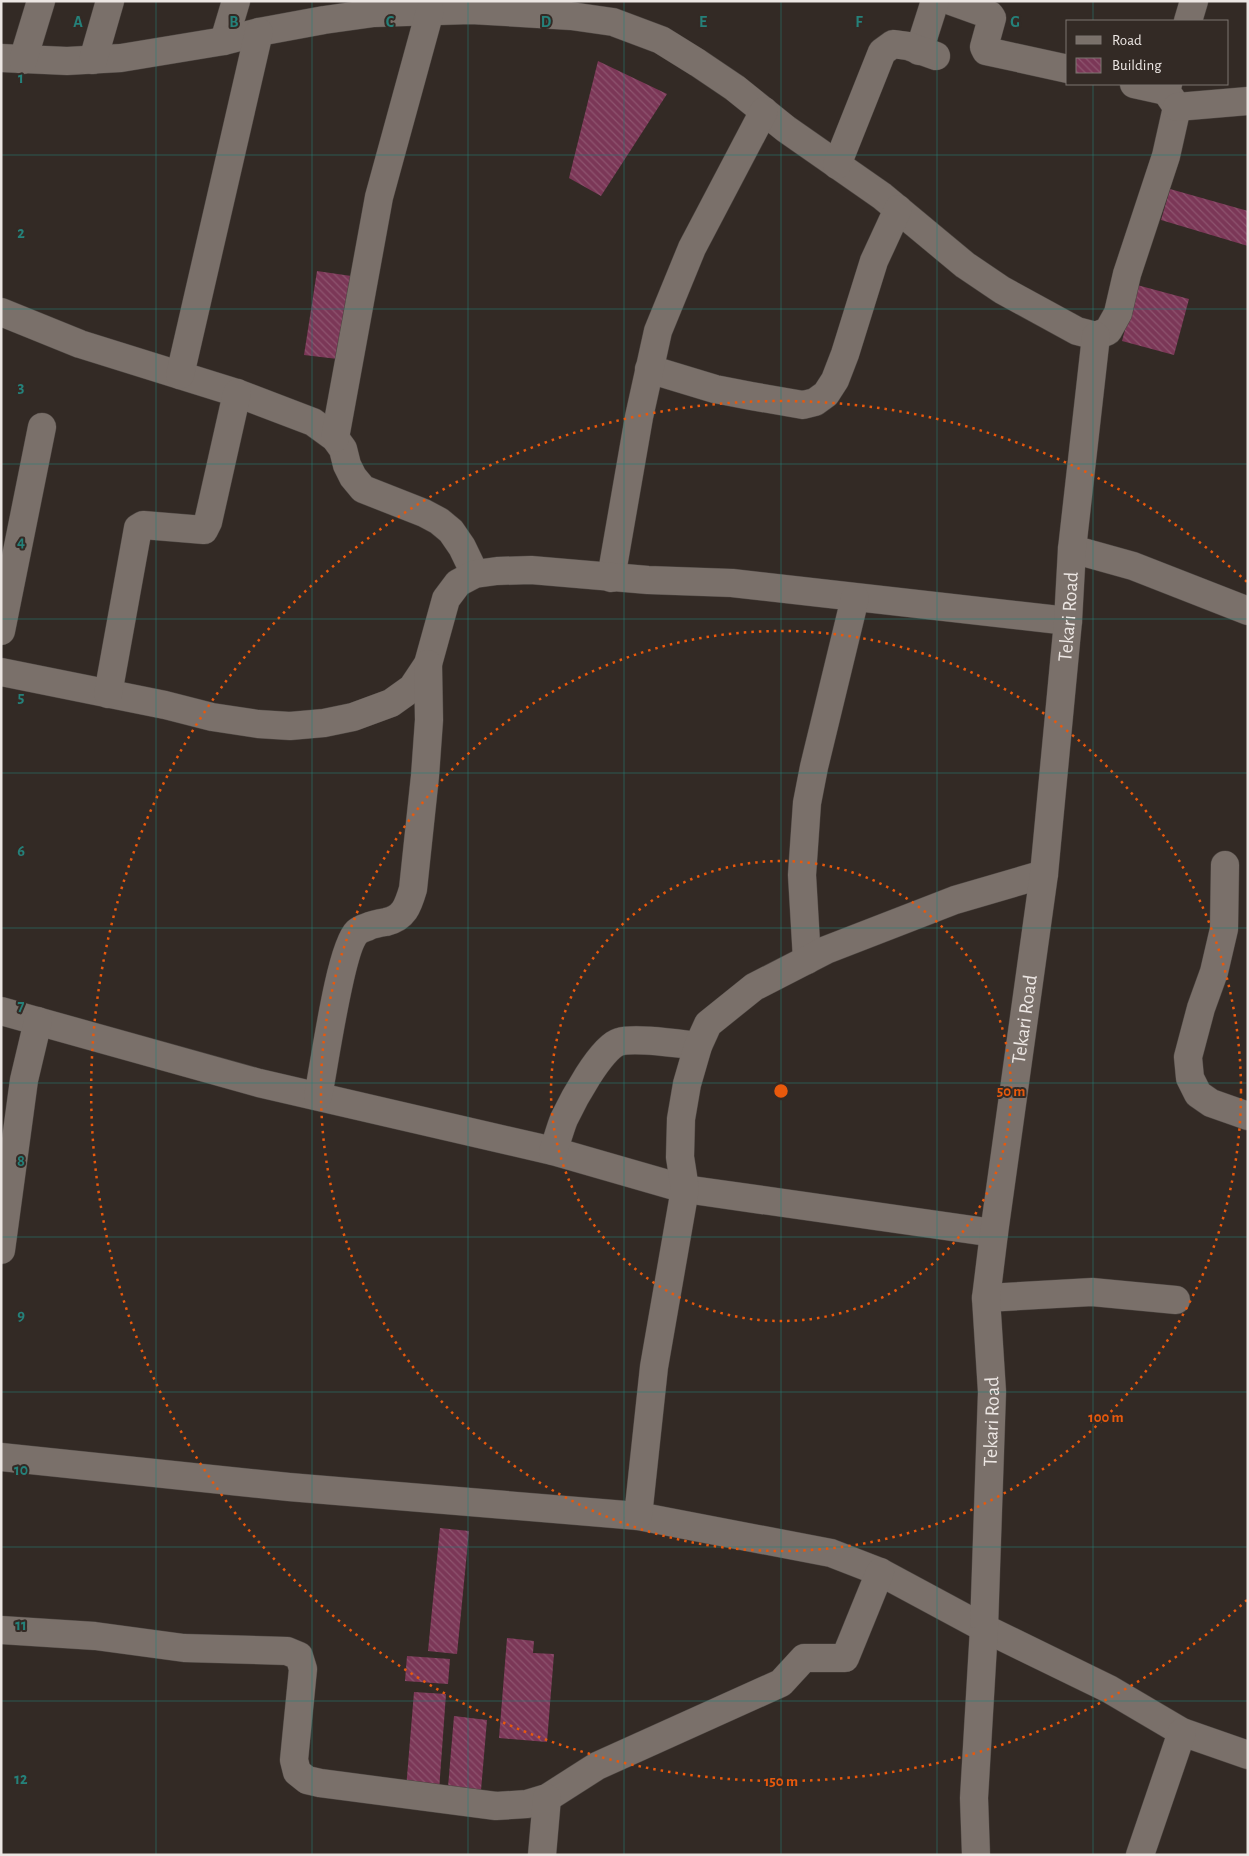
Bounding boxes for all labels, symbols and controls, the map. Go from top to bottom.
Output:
text: A [73,14,83,30]
text: B [229,14,239,30]
text: C [386,14,395,30]
text: D [541,14,552,30]
text: E [699,14,707,30]
text: F [855,14,863,30]
text: G [1010,14,1020,30]
legend [1066,20,1229,85]
text: Road [1112,33,1142,48]
text: Building [1112,58,1162,73]
text: 1 [18,70,24,86]
text: 2 [17,225,25,241]
text: 3 [18,379,25,395]
text: 4 [17,534,25,550]
street label: Tekari Road [1055,571,1082,663]
text: 5 [18,689,25,705]
text: 6 [17,843,25,859]
street label: Tekari Road [1009,973,1041,1065]
text: 7 [18,998,25,1014]
centre of rings [772,1082,790,1100]
text: 50 m [997,1084,1025,1099]
text: 8 [17,1153,25,1169]
text: 9 [17,1307,25,1323]
street label: Tekari Road [980,1376,1003,1467]
text: 100 m [1088,1410,1124,1425]
text: 10 [14,1462,28,1478]
text: 11 [15,1617,27,1633]
text: 12 [14,1771,28,1787]
text: 150 m [764,1774,798,1789]

